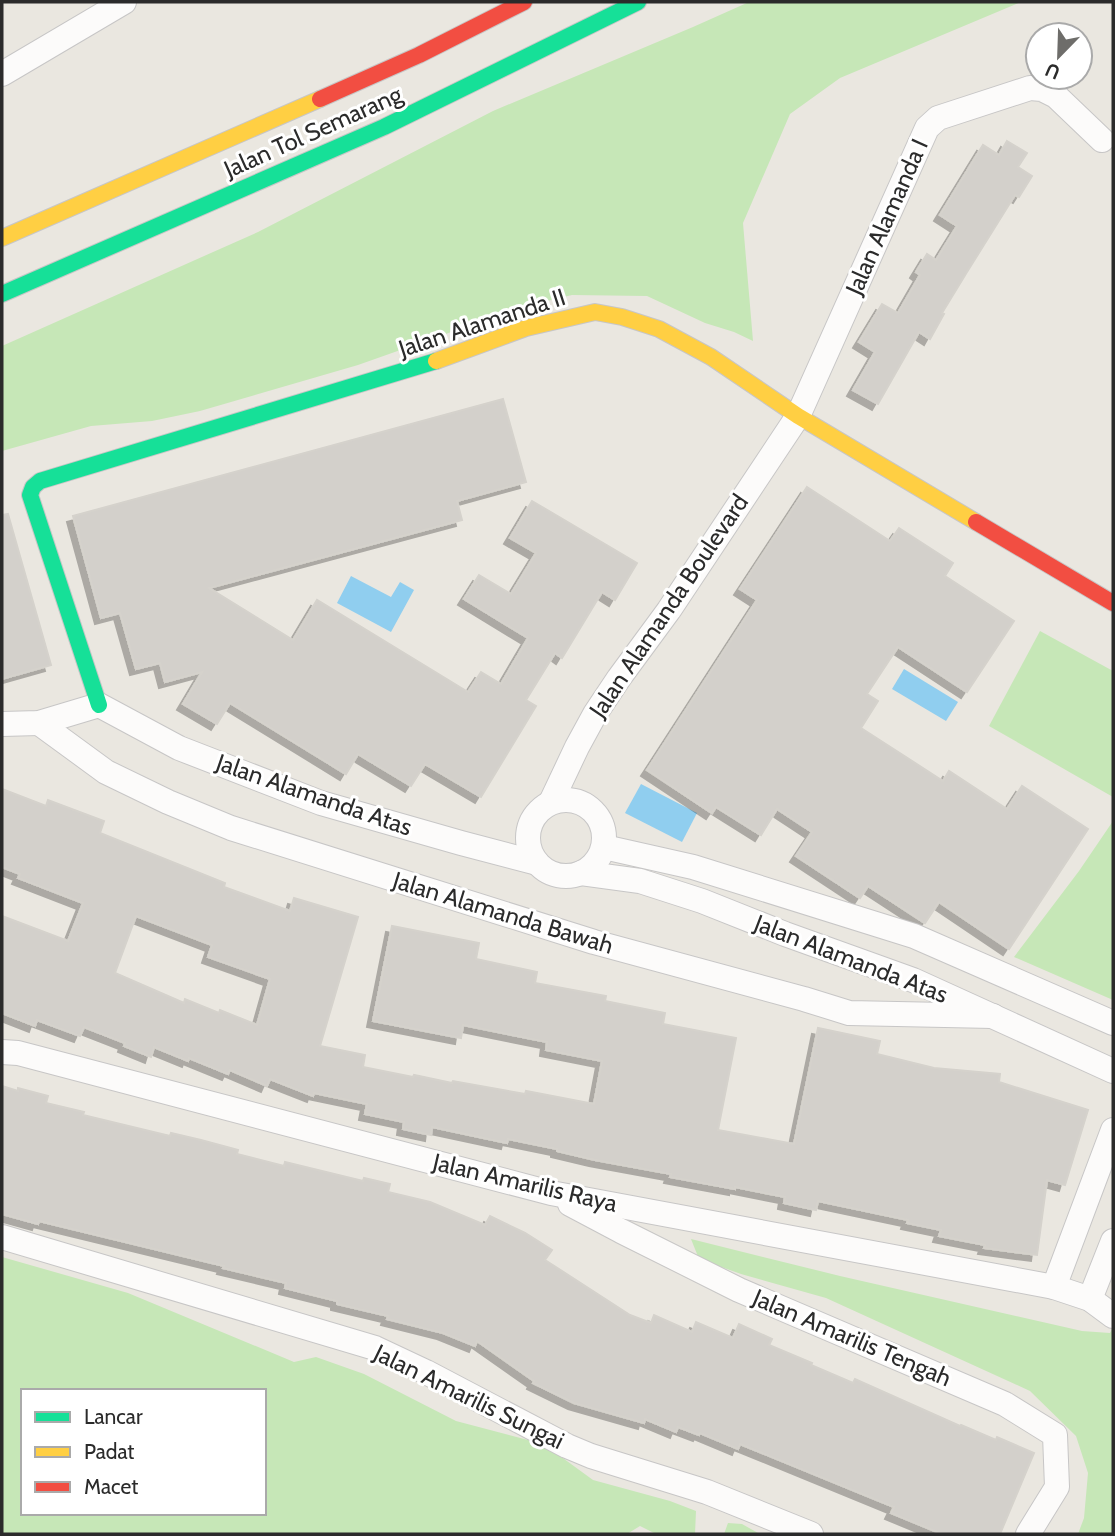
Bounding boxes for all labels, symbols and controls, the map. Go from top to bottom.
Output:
north arrow [1024,21,1094,91]
text: U [1042,58,1063,84]
street label: Jalan Tol Semarang [218,79,407,184]
street label: Jalan Alamanda I [839,134,934,300]
street label: Jalan Alamanda II [394,282,569,363]
street label: Jalan Alamanda Boulevard [582,489,754,724]
street label: Jalan Alamanda Atas [212,747,416,842]
street label: Jalan Alamanda Bawah [389,865,617,960]
street label: Jalan Alamanda Atas [749,908,952,1009]
street label: Jalan Amarilis Raya [429,1147,621,1218]
street label: Jalan Amarilis Tengah [748,1282,956,1392]
street label: Jalan Amarilis Sungai [369,1338,569,1455]
legend [21,1389,266,1515]
text: Lancar [84,1404,143,1429]
text: Padat [84,1439,134,1464]
text: Macet [84,1474,138,1499]

